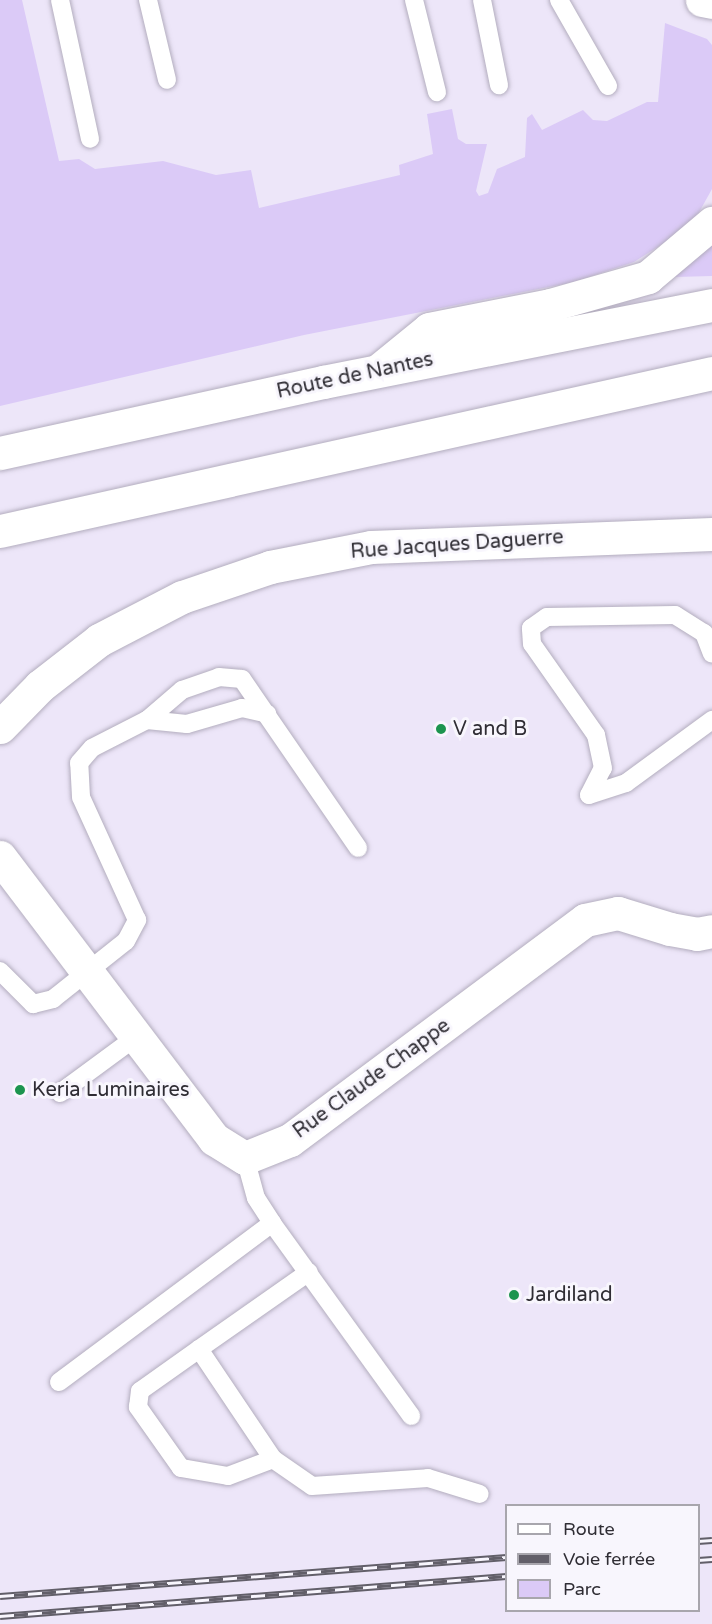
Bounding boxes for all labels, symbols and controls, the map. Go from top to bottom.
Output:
street label: Route de Nantes [275,348,435,404]
street label: Rue Jacques Daguerre [350,526,564,564]
place label: V and B [453,717,527,741]
marker: V and B [434,722,448,736]
street label: Rue Claude Chappe [289,1014,455,1144]
place label: Keria Luminaires [32,1078,190,1102]
marker: Keria Luminaires [13,1083,27,1097]
place label: Jardiland [526,1283,613,1307]
marker: Jardiland [507,1288,521,1302]
legend [505,1504,700,1612]
text: Route [563,1518,615,1540]
text: Voie ferrée [563,1548,655,1570]
text: Parc [563,1578,601,1600]

